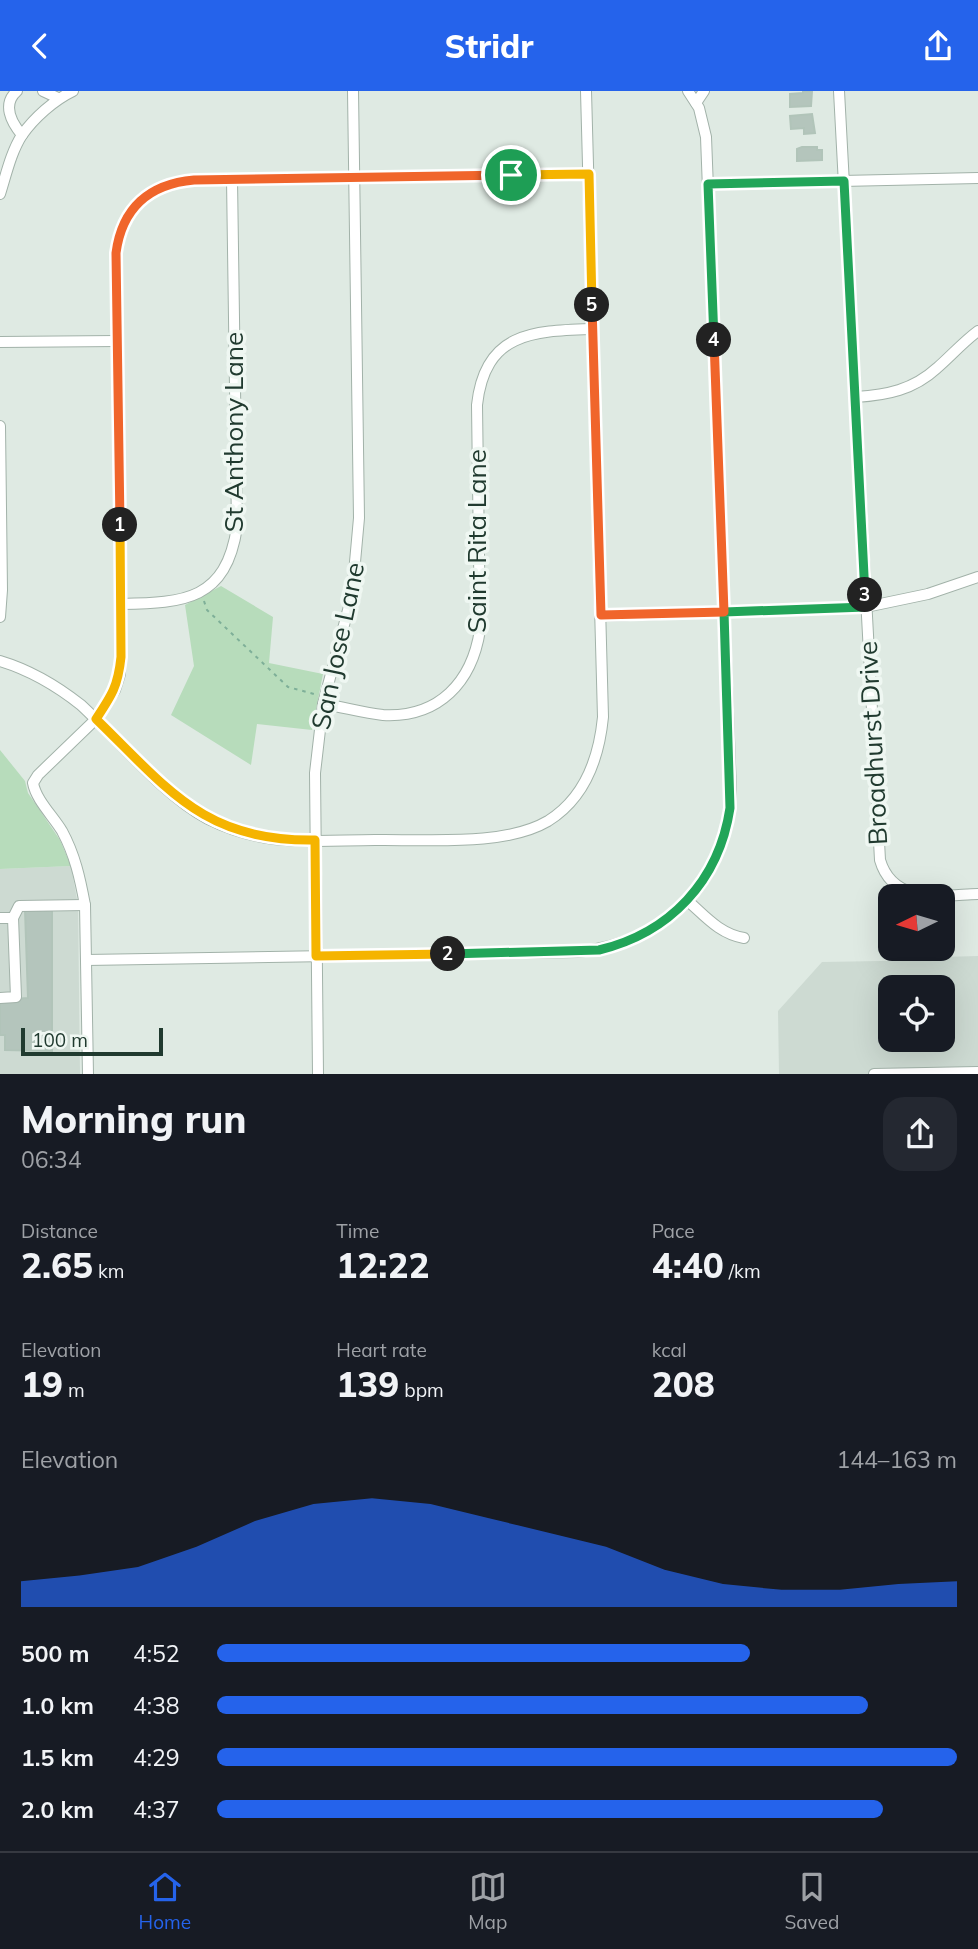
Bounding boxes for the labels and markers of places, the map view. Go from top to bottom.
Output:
pin [481,145,541,205]
pin: 5 [574,287,610,323]
pin: 4 [696,323,732,357]
pin: 1 [102,507,138,543]
pin: 3 [848,577,882,613]
pin: 2 [430,937,466,971]

